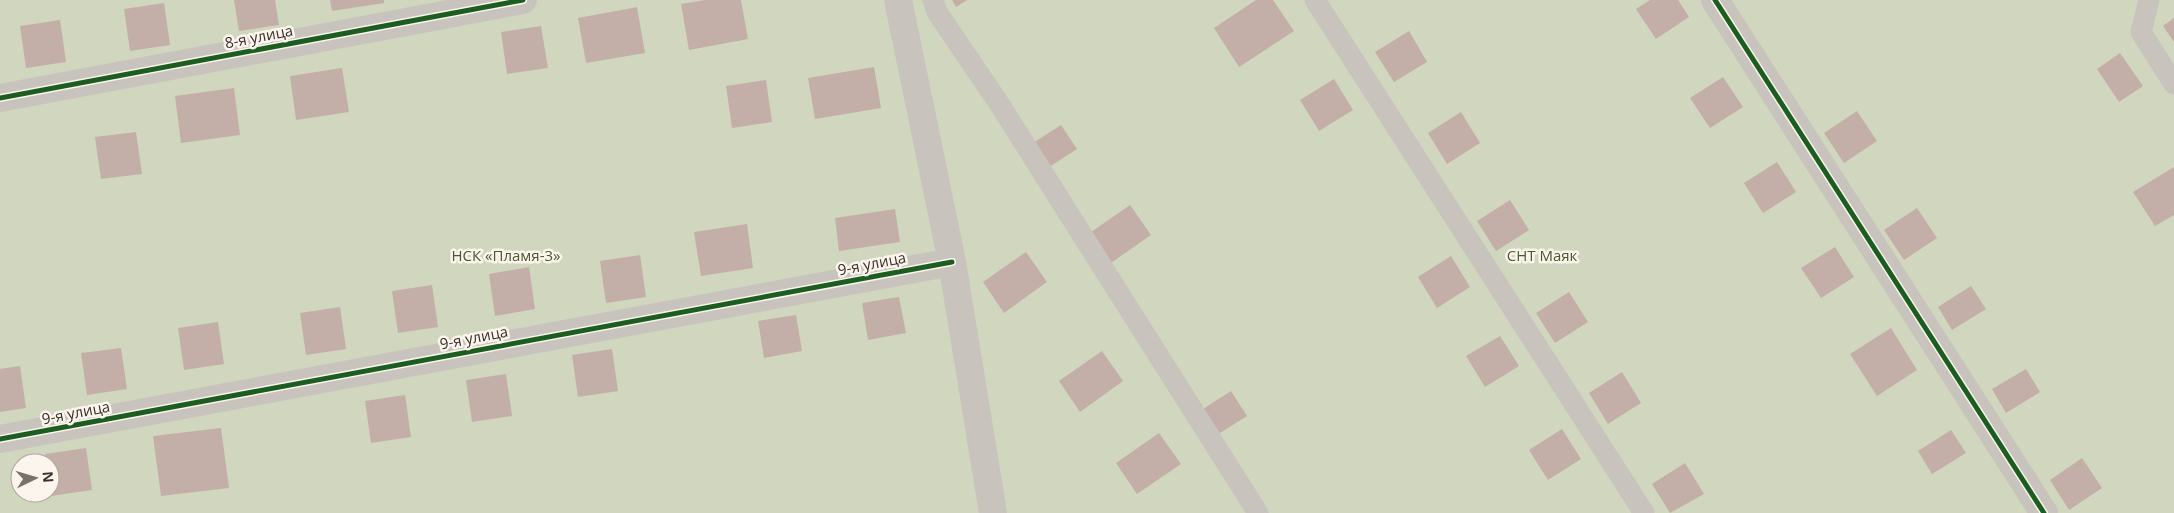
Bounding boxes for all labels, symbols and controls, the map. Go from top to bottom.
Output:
street label: 8-я улица [223,20,295,52]
park label: НСК «Пламя-3» [452,245,560,265]
park label: СНТ Маяк [1507,245,1578,265]
street label: 9-я улица [836,247,908,279]
street label: 9-я улица [438,321,510,353]
street label: 9-я улица [40,396,112,428]
north arrow [10,453,60,503]
text: N [38,470,58,483]

